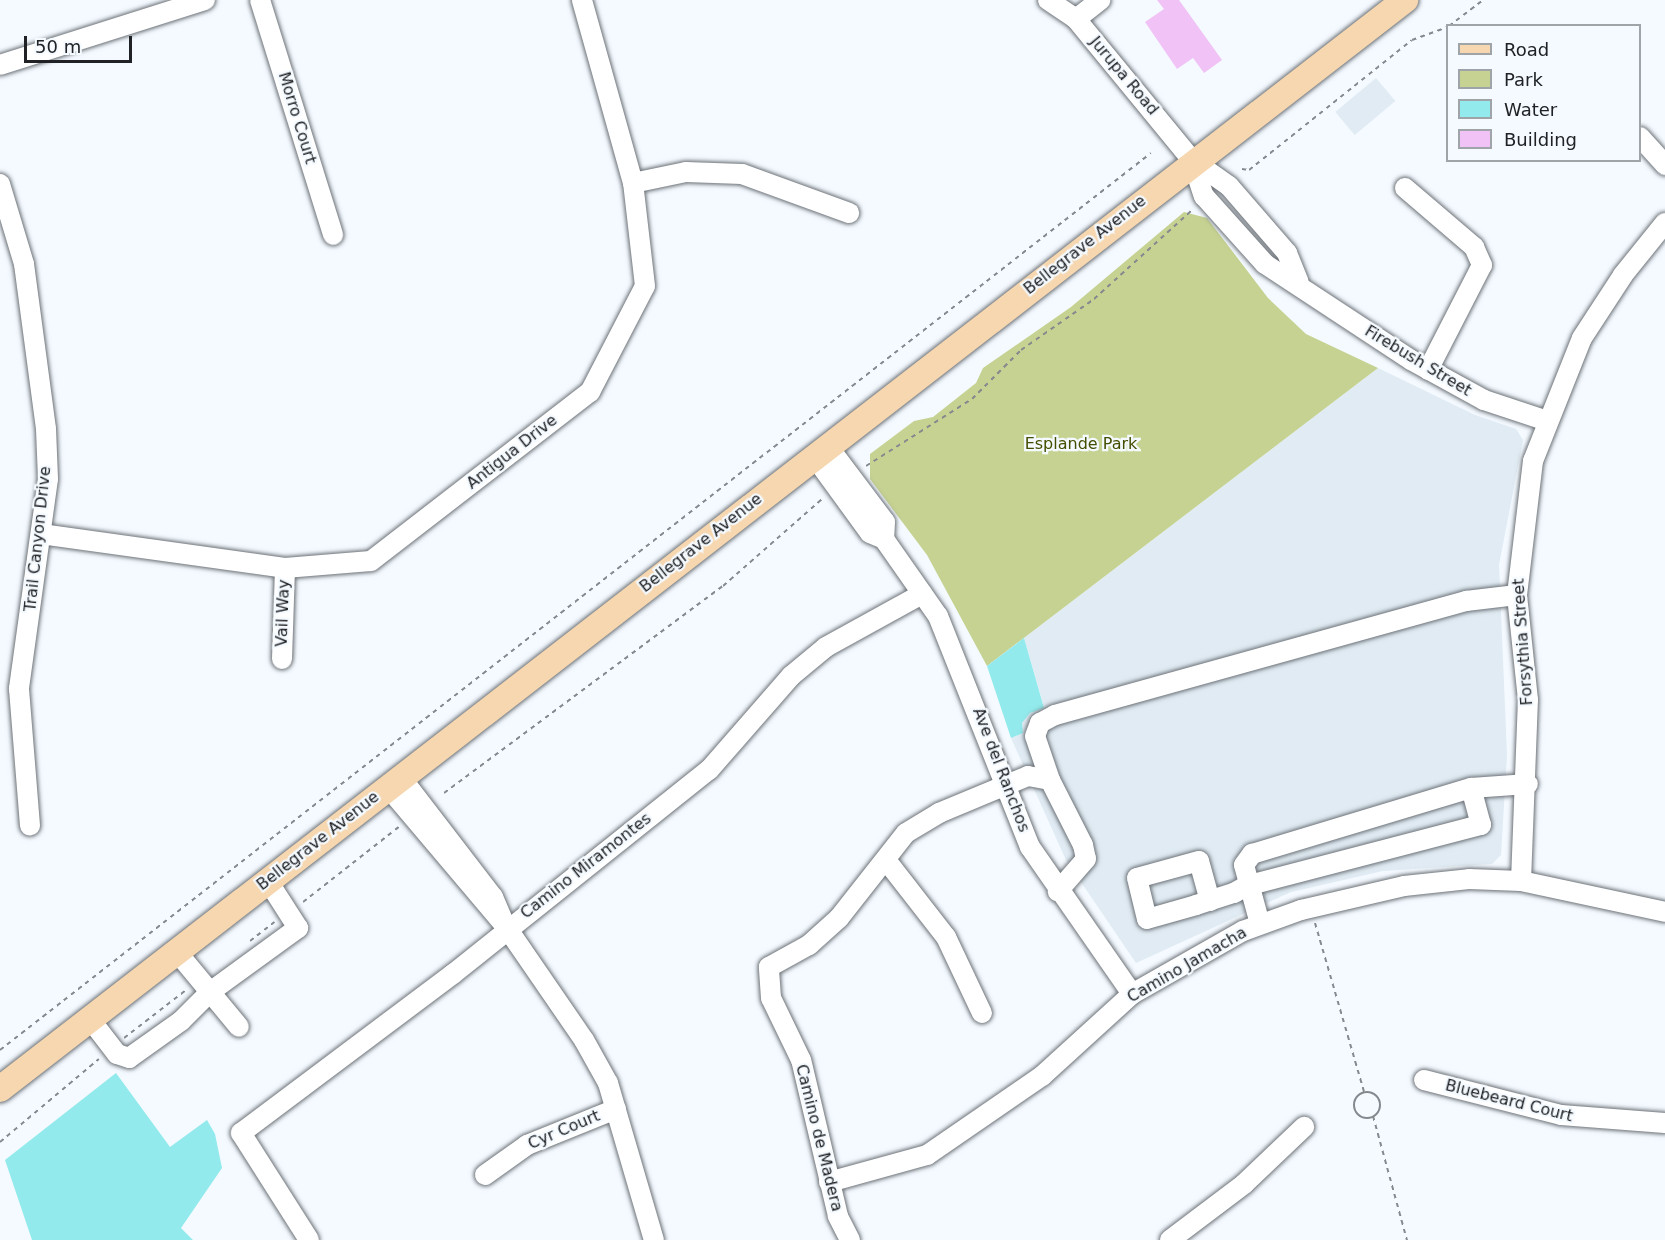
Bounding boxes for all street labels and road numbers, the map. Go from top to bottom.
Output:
street label: Jurupa Road [1086,33,1162,119]
street label: Morro Court [274,70,320,166]
street label: Bellegrave Avenue [1020,191,1150,299]
street label: Firebush Street [1361,322,1475,400]
street label: Antigua Drive [463,411,561,493]
street label: Trail Canyon Drive [21,465,55,613]
street label: Bellegrave Avenue [636,489,766,597]
street label: Forsythia Street [1509,578,1537,706]
street label: Vail Way [272,579,294,647]
street label: Ave del Ranchos [968,705,1034,835]
street label: Bellegrave Avenue [253,787,383,895]
street label: Camino Miramontes [517,809,655,923]
street label: Camino Jamacha [1124,923,1250,1007]
street label: Camino de Madera [791,1062,847,1214]
street label: Bluebeard Court [1443,1076,1575,1126]
street label: Cyr Court [525,1106,603,1154]

